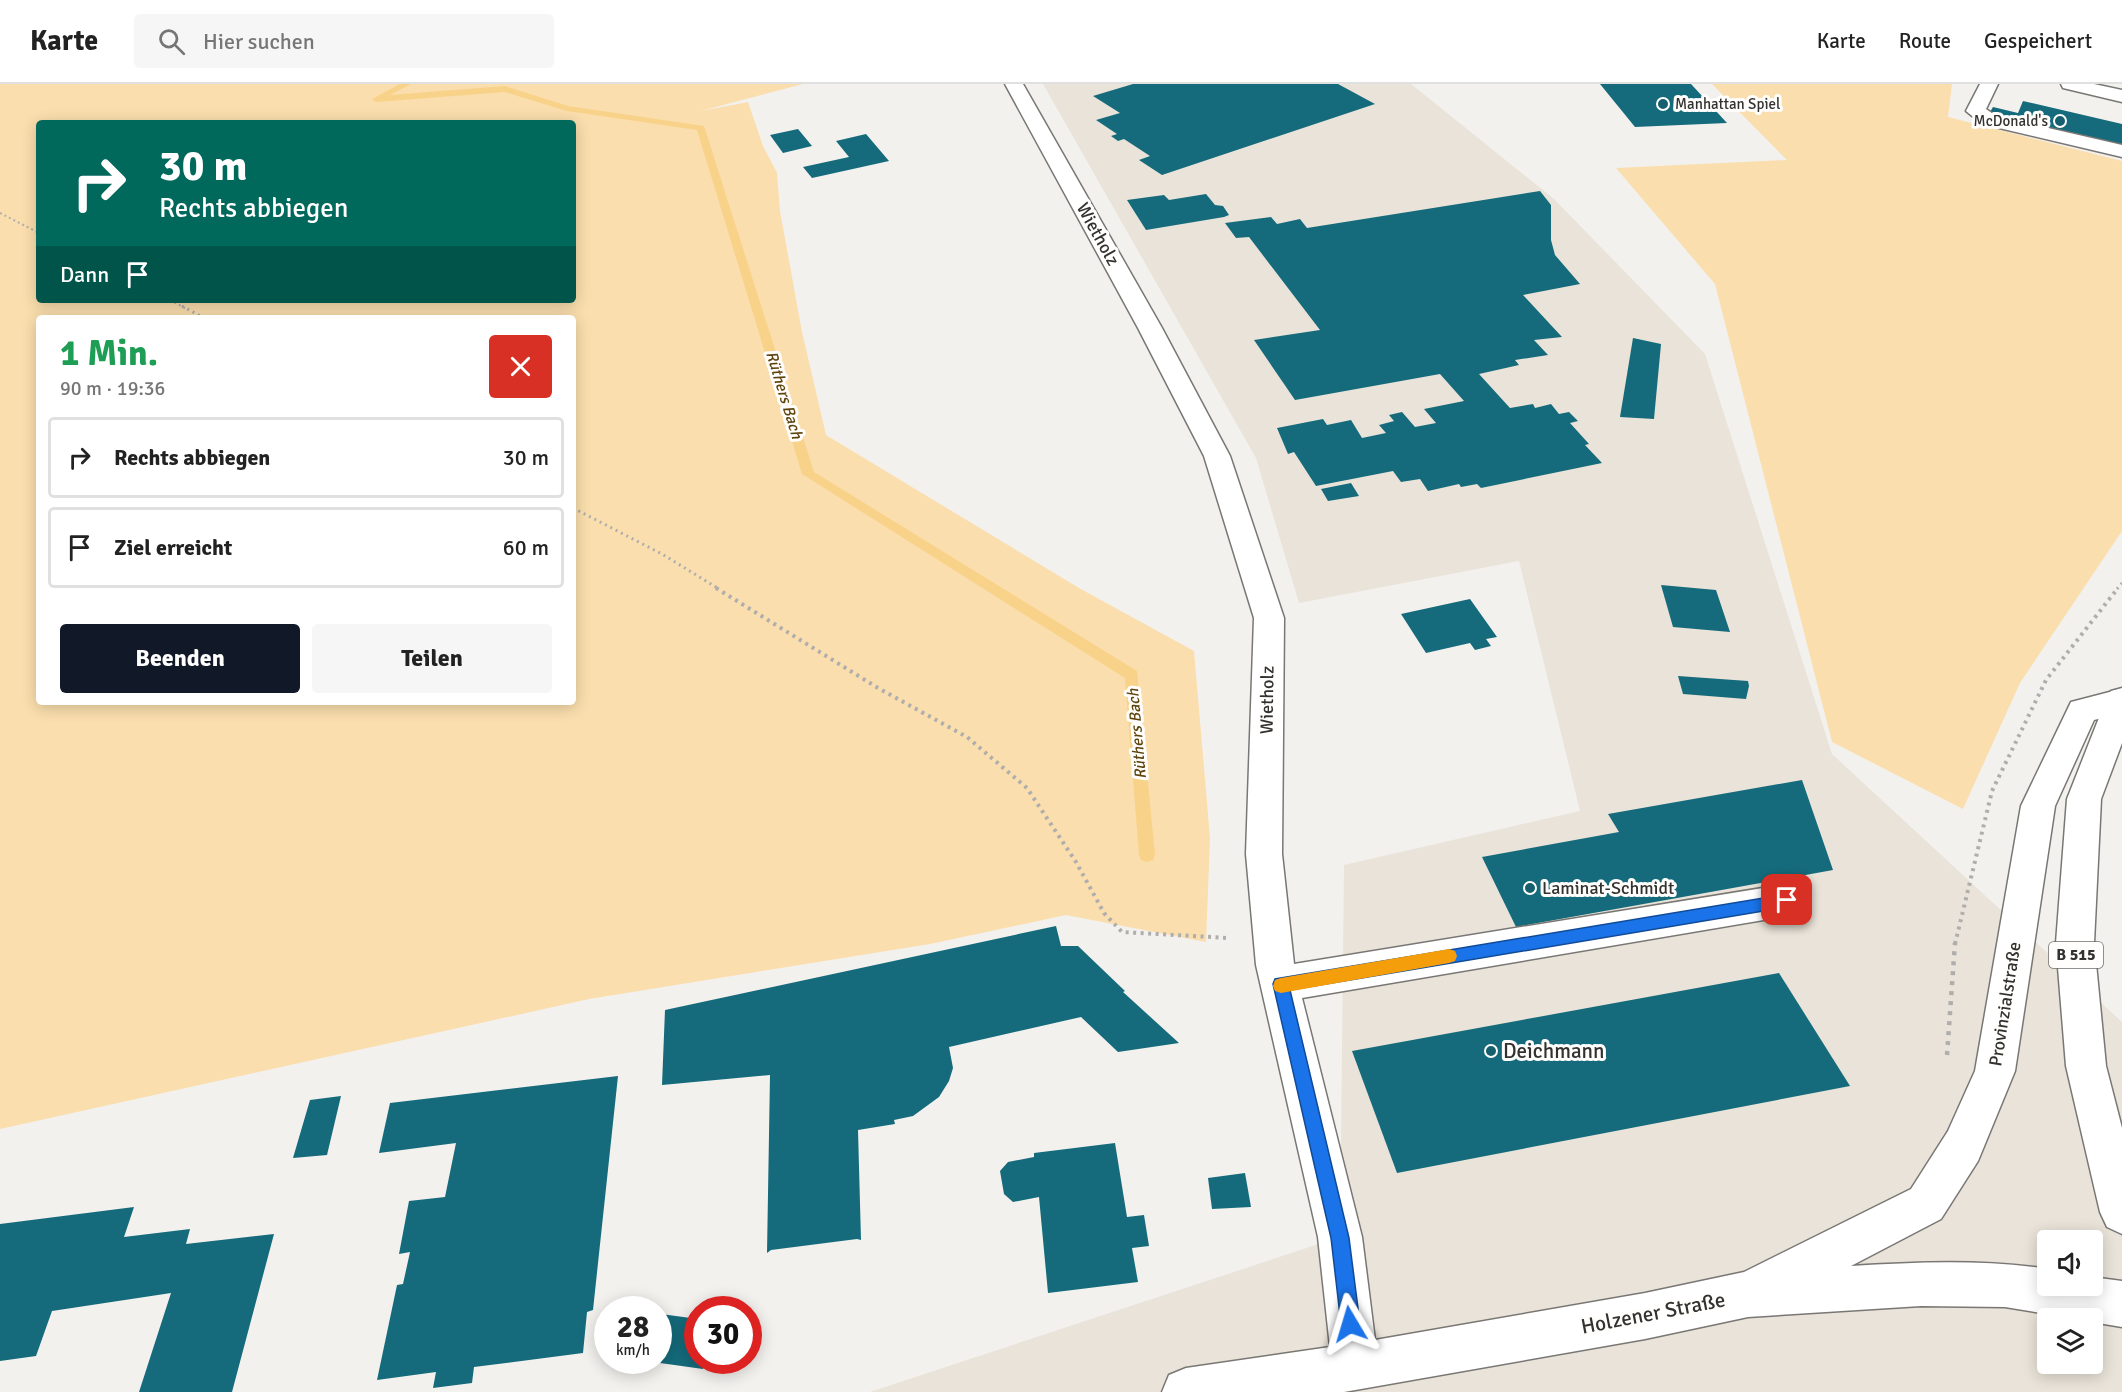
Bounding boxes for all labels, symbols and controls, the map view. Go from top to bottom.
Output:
search box [134,14,554,68]
text: Karte [30,24,98,58]
icon: search [155,25,188,58]
text: Hier suchen [203,28,315,55]
text: Karte [1817,28,1866,54]
text: Route [1899,28,1951,54]
text: Gespeichert [1984,28,2092,54]
place label: Manhattan Spiel [1675,95,1780,113]
marker: Manhattan Spiel [1656,97,1670,111]
place label: McDonald's [1974,112,2048,130]
marker: McDonald's [2053,114,2067,128]
text: 30 m [159,141,248,192]
icon: right [60,144,138,222]
text: Rechts abbiegen [159,192,349,225]
street label: Wietholz [1072,199,1124,269]
icon: arrive [121,258,154,291]
text: Dann [60,261,109,288]
text: 1 Min. [60,331,158,376]
button: close [489,335,552,398]
water label: Rüthers Bach [761,349,807,443]
text: 90 m · 19:36 [60,376,165,401]
icon: right [63,441,96,474]
text: Rechts abbiegen [114,444,270,471]
text: 30 m [503,444,549,471]
icon: arrive [63,531,96,564]
text: Ziel erreicht [114,534,232,561]
text: 60 m [503,534,549,561]
button: Beenden [60,624,300,693]
button: Teilen [312,624,552,693]
street label: Wietholz [1255,666,1279,734]
water label: Rüthers Bach [1123,687,1151,780]
pin [1761,874,1812,925]
place label: Laminat-Schmidt [1542,877,1674,899]
marker: Laminat-Schmidt [1523,881,1537,895]
icon: arrive [1770,883,1803,916]
street label: Provinzialstraße [1984,940,2026,1068]
road number: B 515 [2049,942,2103,968]
place label: Deichmann [1503,1038,1604,1064]
marker: Deichmann [1484,1044,1498,1058]
map controls [2037,1230,2103,1374]
button: sound [2037,1230,2103,1296]
street label: Holzener Straße [1579,1286,1727,1340]
position arrow [1318,1292,1382,1356]
speed limit sign: 30 [684,1296,762,1374]
button: layers [2037,1308,2103,1374]
text: 28 [617,1309,649,1346]
text: km/h [616,1341,650,1359]

